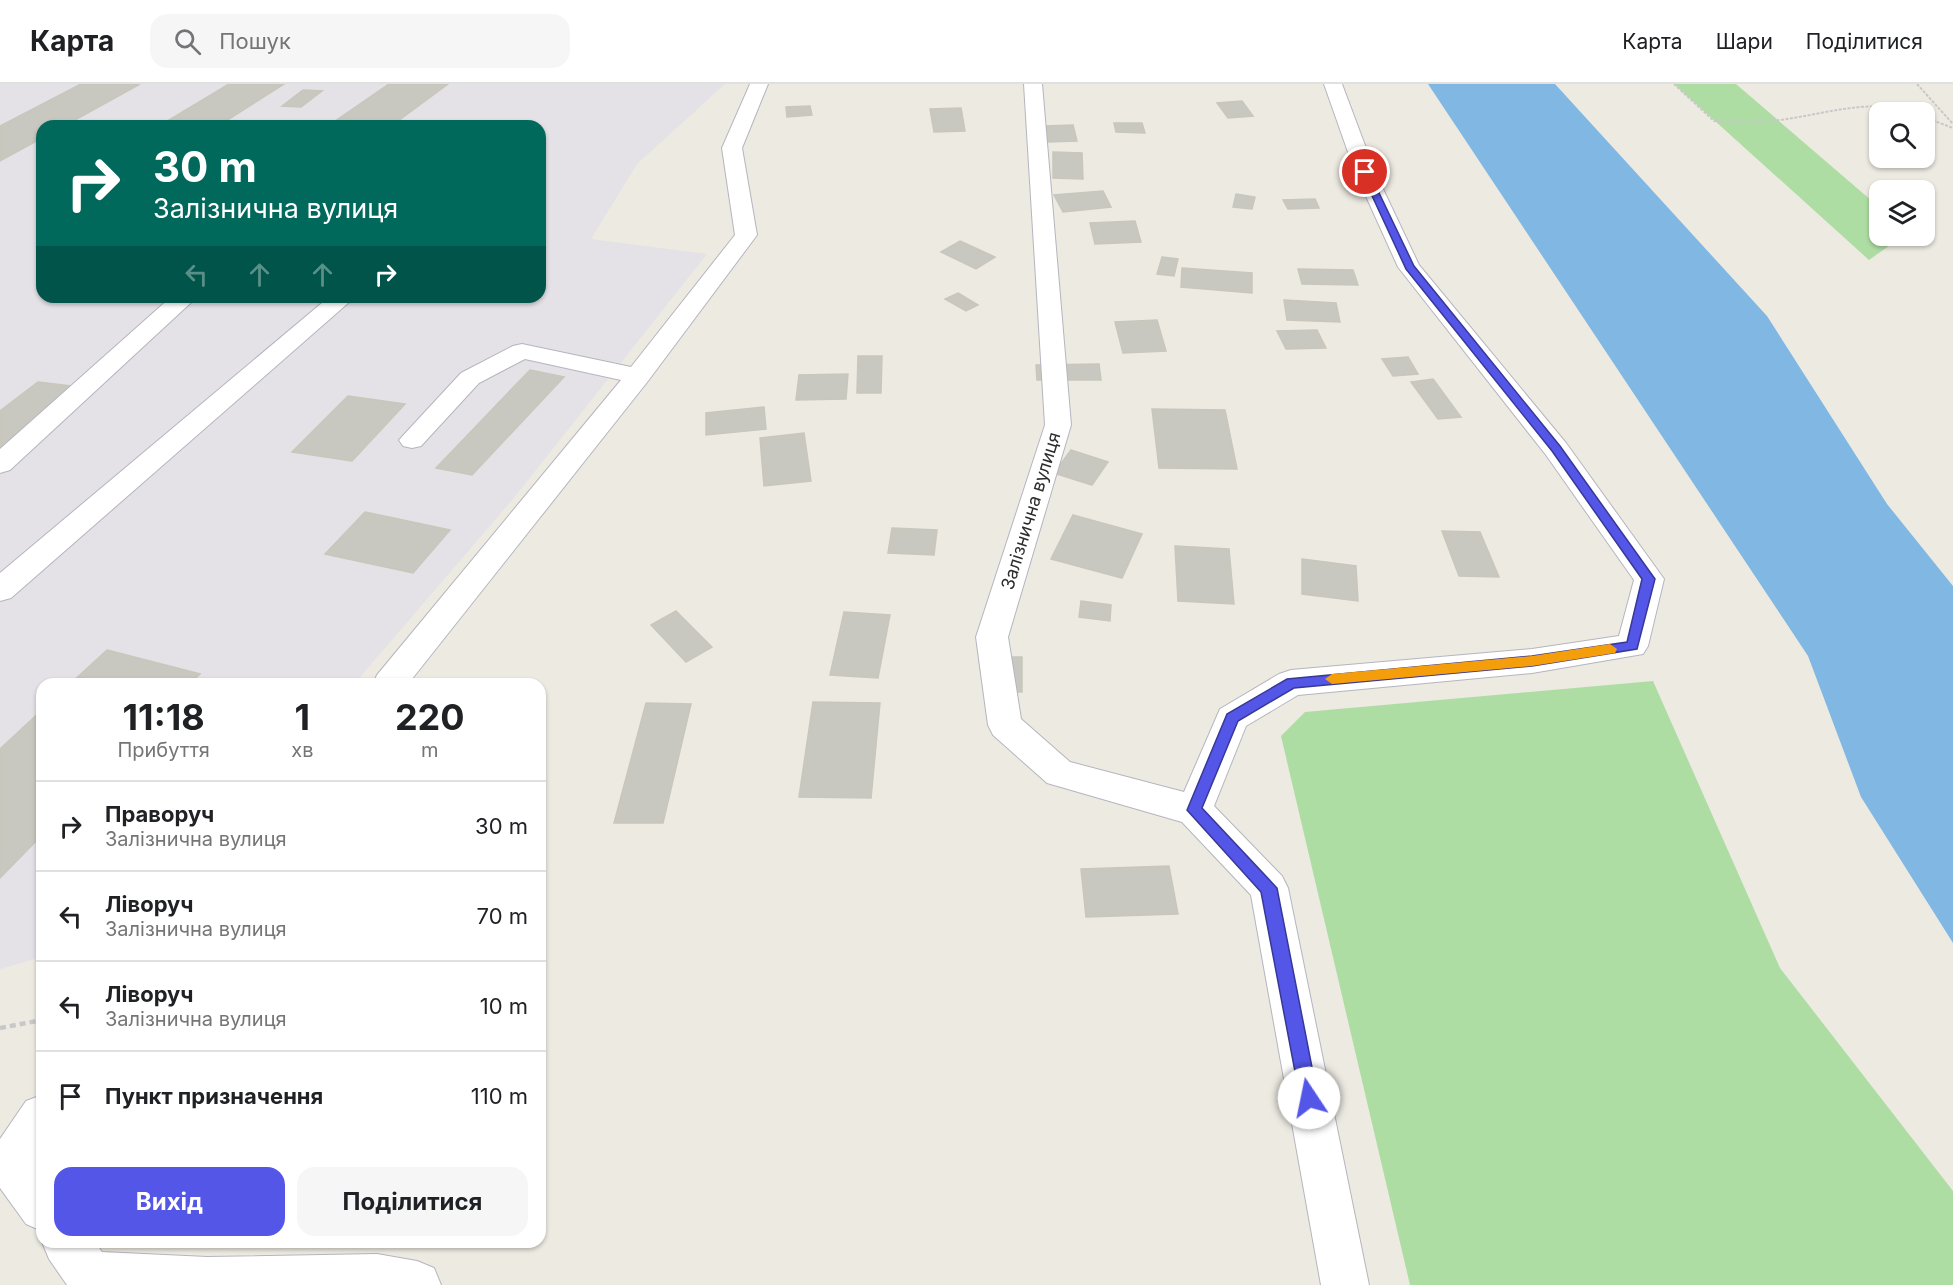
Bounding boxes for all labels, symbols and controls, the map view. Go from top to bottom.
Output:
search box [150,14,570,68]
text: Карта [30,24,114,58]
icon: search [171,25,204,58]
text: Пошук [219,28,291,54]
text: Карта [1622,29,1683,54]
text: Шари [1716,29,1773,54]
text: Поділитися [1806,29,1923,54]
map controls [1869,102,1935,246]
button: search [1869,102,1935,168]
text: 30 m [153,141,257,192]
icon: right [54,144,132,222]
pin [1339,146,1390,197]
icon: arrive [1348,155,1381,188]
button: layers [1869,180,1935,246]
text: Залізнична вулиця [153,192,398,225]
icon: left [180,258,213,291]
icon: ahead [243,258,276,291]
icon: ahead [306,258,339,291]
icon: right [369,258,402,291]
street label: Залізнична вулиця [997,430,1064,592]
text: 11:18 [123,695,205,739]
text: 1 [295,695,310,739]
text: 220 [395,695,465,739]
text: Прибуття [117,738,210,762]
text: хв [291,738,313,762]
text: m [421,738,438,762]
text: Праворуч [105,801,214,827]
icon: right [54,810,87,843]
text: 30 m [475,813,528,839]
text: Залізнична вулиця [105,827,287,851]
text: Ліворуч [105,891,193,917]
icon: left [54,900,87,933]
text: 70 m [477,903,528,929]
text: Залізнична вулиця [105,917,287,941]
text: Ліворуч [105,981,193,1007]
icon: left [54,990,87,1023]
text: 10 m [480,993,528,1019]
text: Залізнична вулиця [105,1007,287,1031]
position arrow [1277,1066,1341,1130]
icon: arrive [54,1080,87,1113]
text: Пункт призначення [105,1083,323,1109]
text: 110 m [471,1083,528,1109]
button: Вихід [54,1167,285,1236]
button: Поділитися [297,1167,528,1236]

